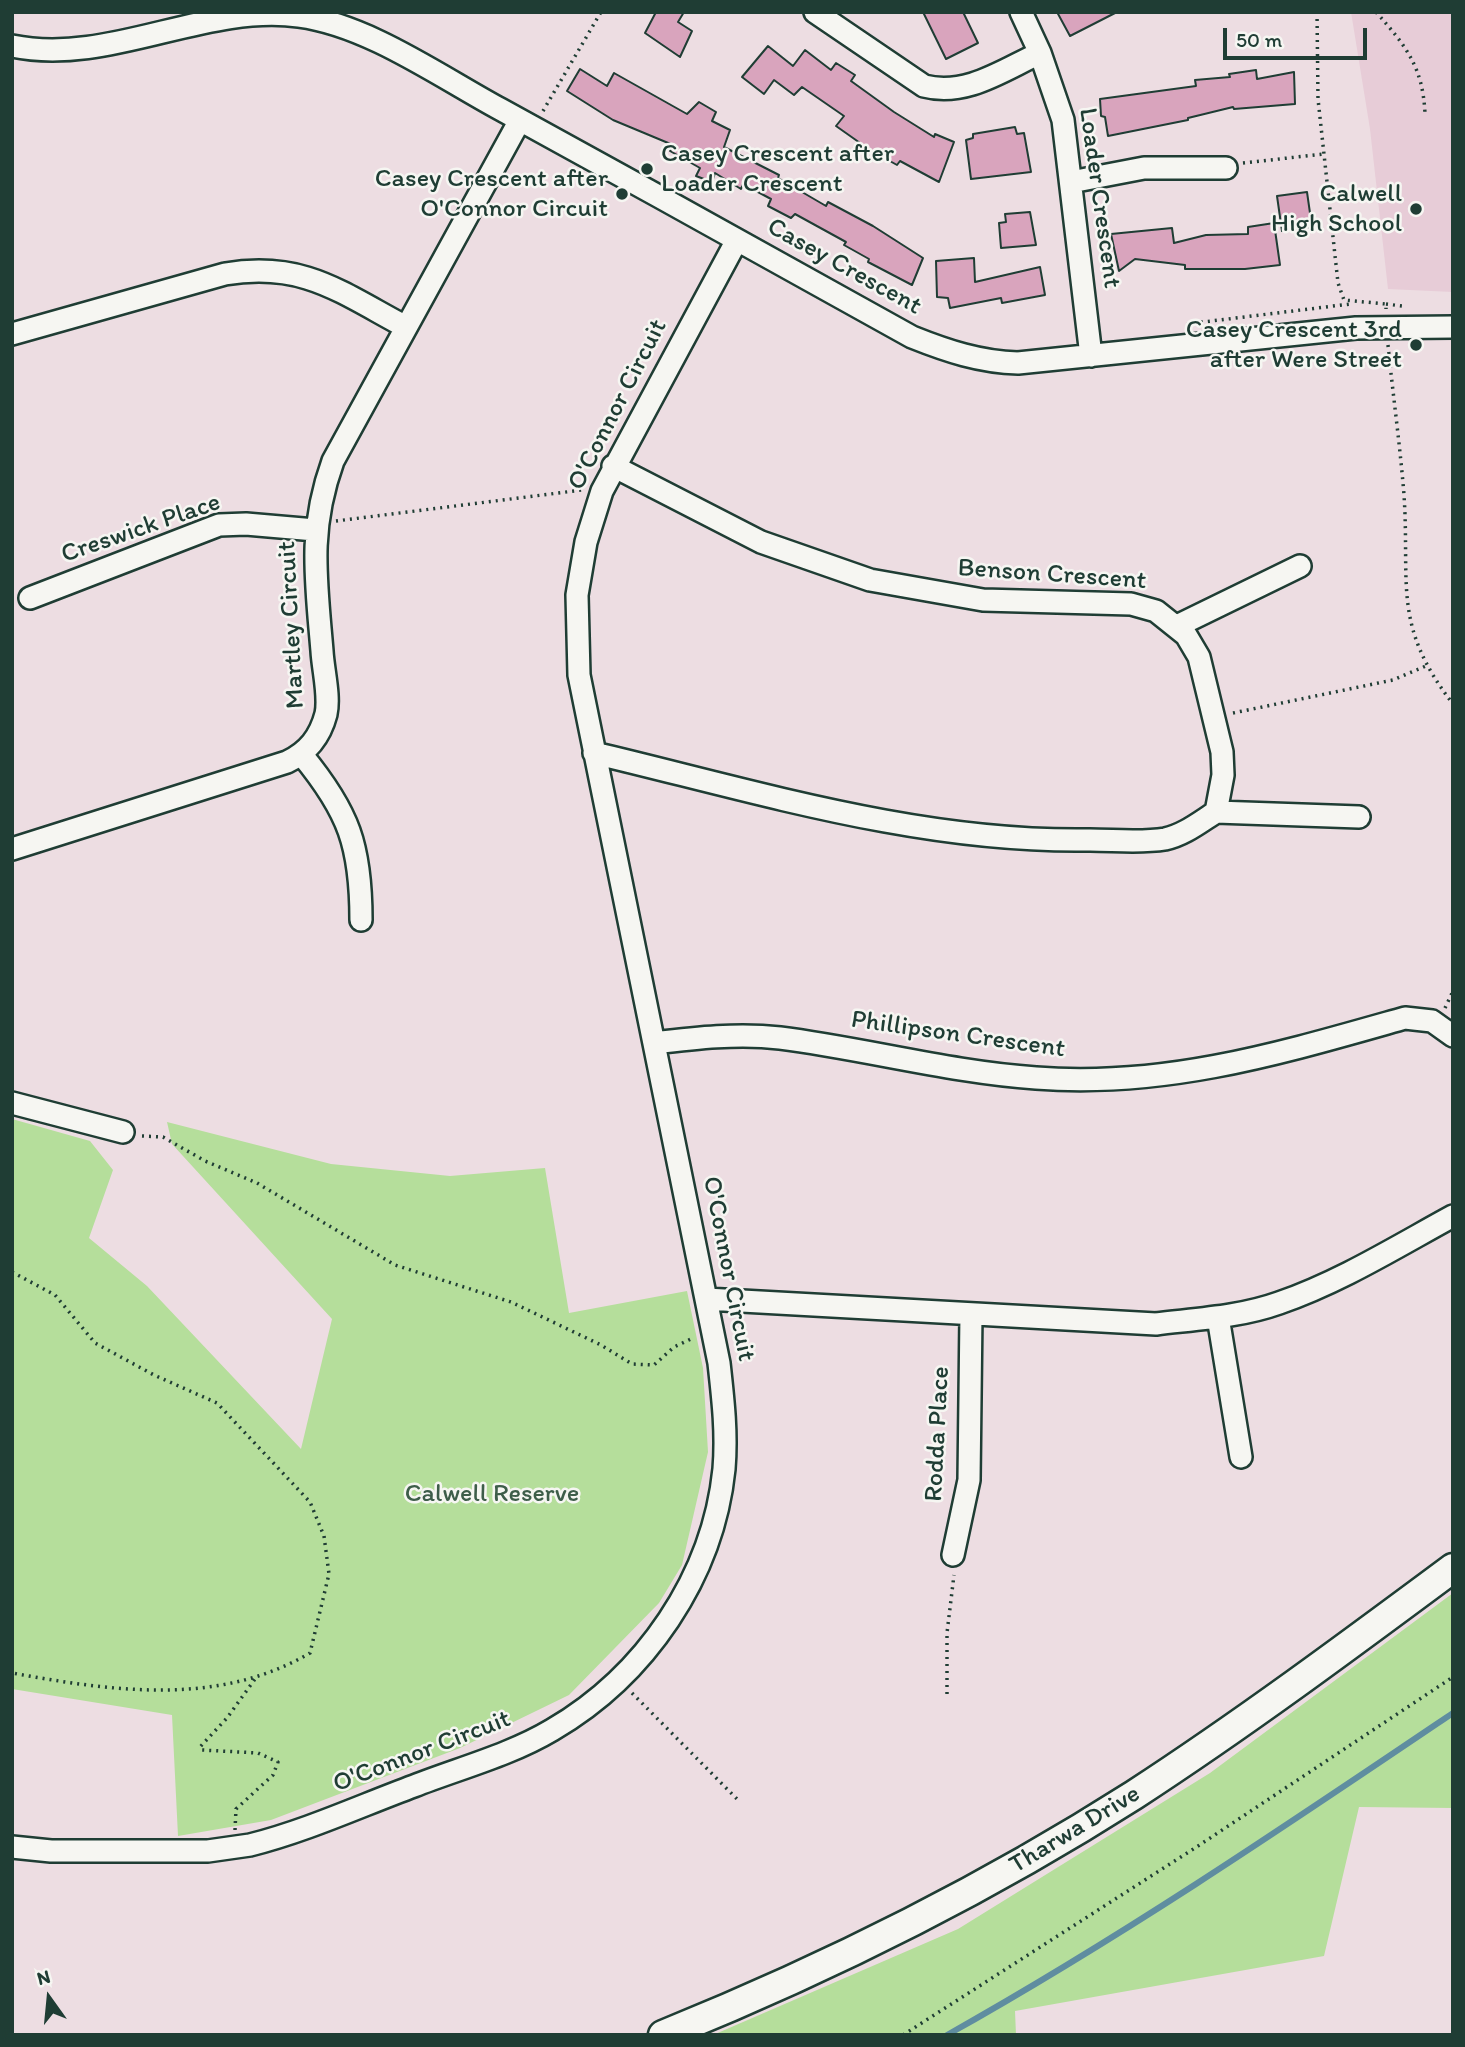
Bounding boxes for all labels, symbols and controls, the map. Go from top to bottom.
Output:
scale bar [1227,14,1370,58]
text: 50 m [1236,27,1282,52]
street label: Loader Crescent [1071,106,1127,290]
place label: Casey Crescent after Loader Crescent [661,138,894,200]
marker: Casey Crescent after Loader Crescent [639,161,655,177]
place label: Casey Crescent after O'Connor Circuit [375,163,608,224]
place label: Calwell High School [1271,178,1402,240]
marker: Casey Crescent after O'Connor Circuit [614,186,630,202]
marker: Calwell High School [1408,201,1424,217]
street label: Casey Crescent [761,212,927,322]
street label: O'Connor Circuit [561,314,675,496]
place label: Casey Crescent 3rd after Were Street [1186,314,1402,376]
marker: Casey Crescent 3rd after Were Street [1408,337,1424,353]
street label: Creswick Place [57,487,225,571]
street label: Martley Circuit [272,540,312,710]
street label: Benson Crescent [957,553,1147,597]
street label: Phillipson Crescent [849,1005,1067,1065]
street label: O'Connor Circuit [695,1174,761,1364]
street label: Rodda Place [919,1365,957,1503]
park label: Calwell Reserve [405,1478,579,1510]
street label: O'Connor Circuit [329,1704,515,1800]
street label: Tharwa Drive [1004,1779,1146,1881]
north arrow [14,1963,84,2033]
text: N [34,1964,53,1990]

